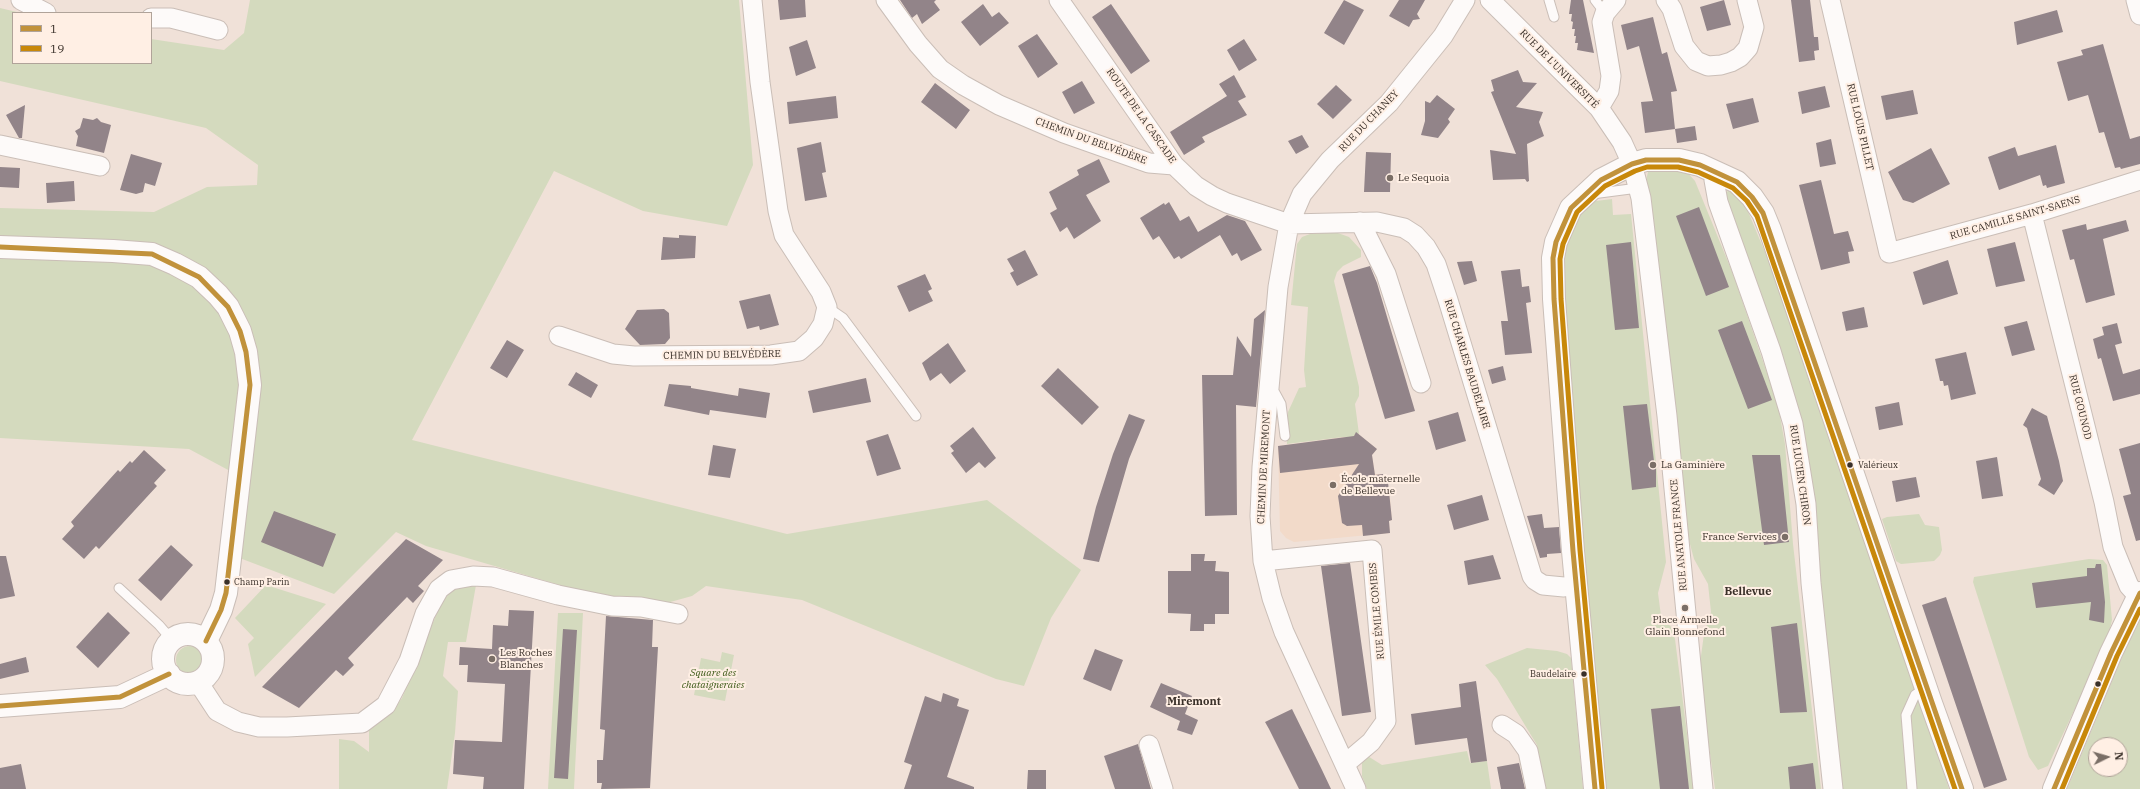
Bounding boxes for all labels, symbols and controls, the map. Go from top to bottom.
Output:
legend [12,12,152,64]
text: 1 [50,21,57,36]
street label: RUE DE L'UNIVERSITÉ [1517,27,1601,111]
text: 19 [50,41,64,56]
street label: ROUTE DE LA CASCADE [1104,66,1178,166]
street label: RUE LOUIS PILLET [1844,82,1876,172]
street label: RUE DU CHANEY [1337,88,1401,154]
street label: CHEMIN DU BELVÉDÈRE [1034,115,1148,167]
place label: Le Sequoia [1398,172,1449,184]
marker: Le Sequoia [1385,173,1395,183]
street label: RUE CAMILLE SAINT-SAENS [1948,194,2082,242]
street label: RUE CHARLES BAUDELAIRE [1442,298,1492,430]
street label: CHEMIN DU BELVÉDÈRE [663,348,781,362]
street label: RUE GOUNOD [2066,373,2094,441]
street label: CHEMIN DE MIREMONT [1255,410,1273,524]
street label: RUE LUCIEN CHIRON [1787,424,1813,526]
place label: La Gaminière [1661,459,1725,471]
marker: La Gaminière [1648,460,1658,470]
marker: Valérieux [1845,460,1855,470]
place label: Valérieux [1858,460,1898,470]
place label: École maternelle de Bellevue [1341,473,1420,496]
street label: RUE ANATOLE FRANCE [1668,478,1690,592]
marker: École maternelle de Bellevue [1328,480,1338,490]
place label: France Services [1702,531,1777,543]
marker: France Services [1780,532,1790,542]
street label: RUE ÉMILE COMBES [1367,562,1387,660]
marker: Champ Parin [222,577,232,587]
place label: Champ Parin [234,577,290,587]
district label: Bellevue [1725,585,1771,599]
marker: Place Armelle Glain Bonnefond [1680,603,1690,613]
place label: Place Armelle Glain Bonnefond [1645,614,1725,638]
place label: Les Roches Blanches [500,647,552,670]
marker: Les Roches Blanches [487,654,497,664]
park label: Square des chataigneraies [682,667,744,690]
place label: Baudelaire [1530,669,1576,679]
marker: Baudelaire [1579,669,1589,679]
unlabelled marker [2093,679,2103,689]
district label: Miremont [1167,695,1221,709]
north arrow [2088,737,2128,777]
text: N [2112,751,2126,761]

